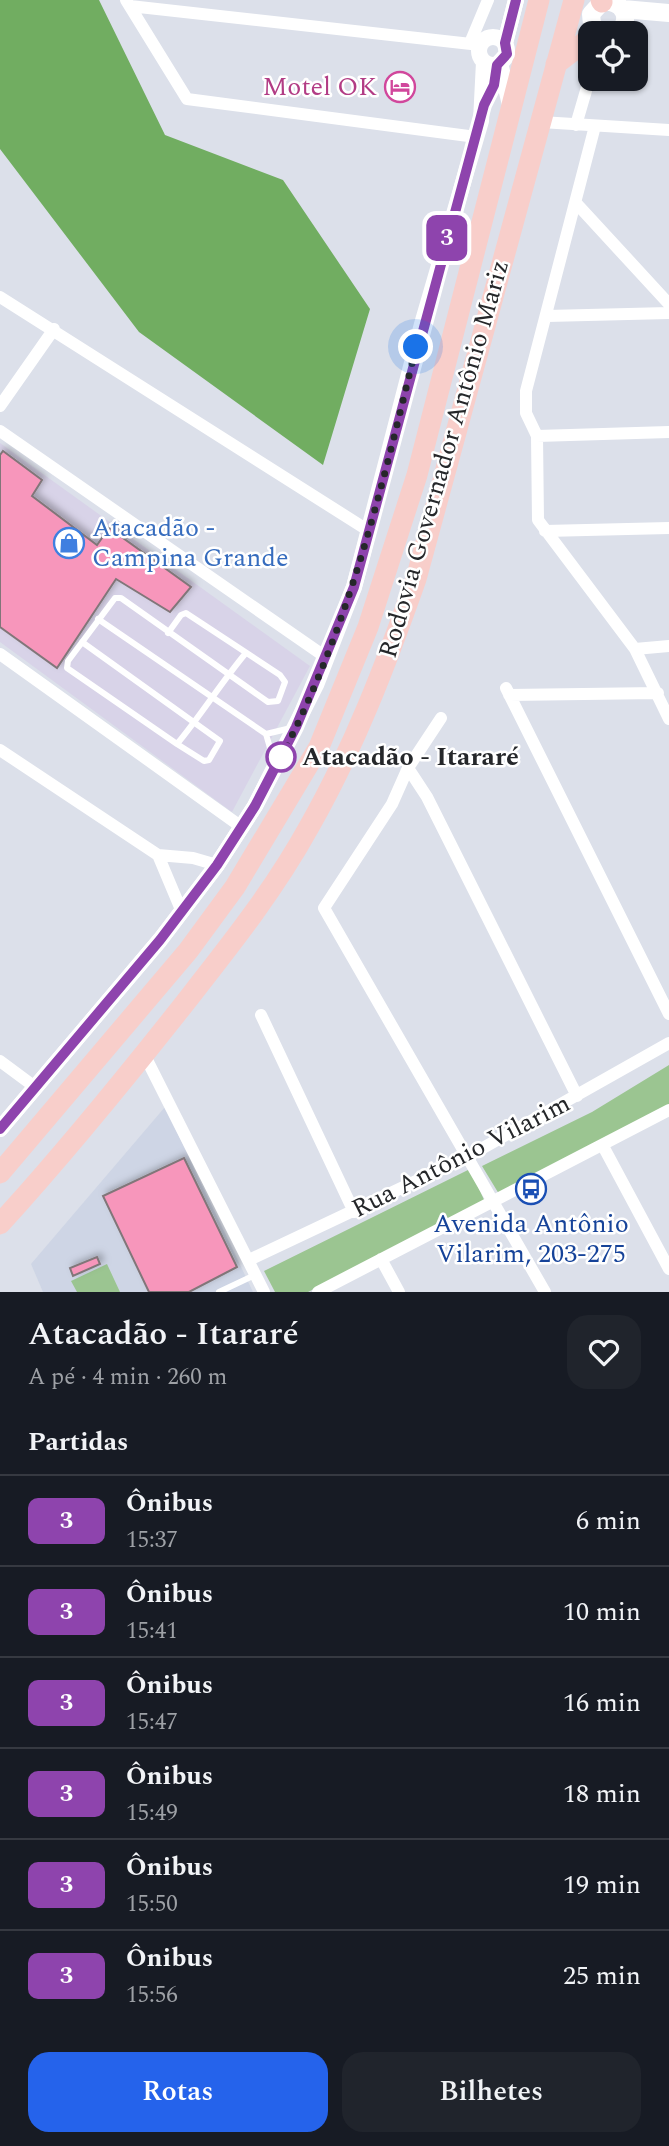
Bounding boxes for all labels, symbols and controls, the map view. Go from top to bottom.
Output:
map controls [578,21,648,91]
button: locate [578,21,648,91]
place label: Motel OK [262,67,377,107]
hotel icon: Motel OK [383,70,417,104]
line badge: 3 [424,215,470,261]
text: 3 [440,220,454,256]
street label: Rodovia Governador Antônio Mariz [368,255,520,663]
your location [398,329,433,364]
place label: Atacadão - Campina Grande [92,508,289,578]
shop icon: Atacadão - Campina Grande [52,526,86,560]
place label: Atacadão - Itararé [302,737,519,777]
marker: Atacadão - Itararé [266,742,296,772]
street label: Rua Antônio Vilarim [345,1083,577,1229]
bus stop icon: Avenida Antônio Vilarim, 203-275 [514,1172,548,1206]
place label: Avenida Antônio Vilarim, 203-275 [433,1204,629,1274]
text: Atacadão - Itararé [28,1309,299,1359]
button: heart [567,1315,641,1389]
text: A pé · 4 min · 260 m [28,1360,227,1395]
text: Partidas [28,1422,128,1462]
text: Ônibus [126,1483,213,1523]
text: 6 min [576,1501,641,1541]
text: 3 [60,1503,73,1539]
text: 15:37 [126,1523,178,1558]
text: Ônibus [126,1574,213,1614]
text: 10 min [563,1592,641,1632]
text: 3 [60,1594,73,1630]
text: 15:41 [126,1614,178,1649]
text: Ônibus [126,1665,213,1705]
text: 16 min [563,1683,641,1723]
text: 3 [60,1685,73,1721]
text: 15:47 [126,1705,178,1740]
text: Ônibus [126,1756,213,1796]
text: 18 min [563,1774,641,1814]
text: 3 [60,1776,73,1812]
text: 15:49 [126,1796,178,1831]
text: Ônibus [126,1847,213,1887]
text: 19 min [563,1865,641,1905]
text: 3 [60,1867,73,1903]
text: 15:50 [126,1887,178,1922]
text: Ônibus [126,1938,213,1978]
text: 25 min [563,1956,641,1996]
text: 3 [60,1958,73,1994]
text: 15:56 [126,1978,178,2013]
button: Rotas [28,2052,328,2132]
button: Bilhetes [342,2052,641,2132]

